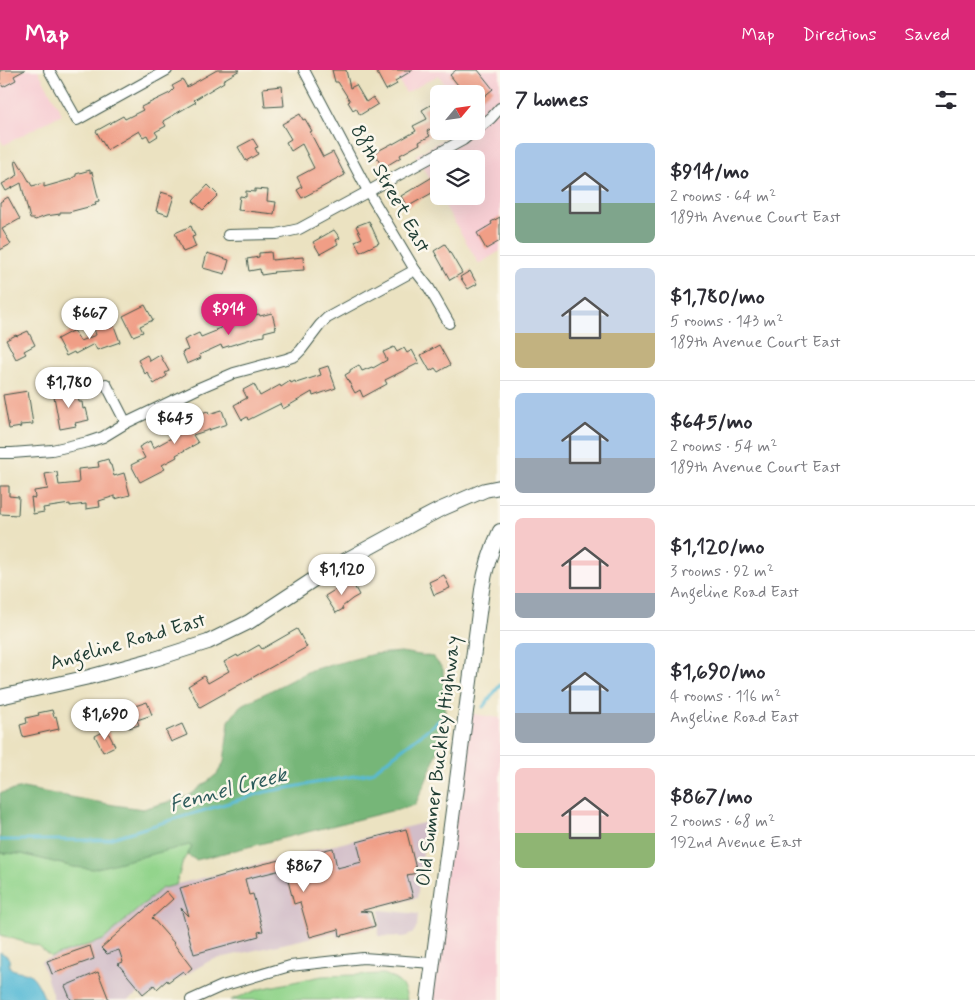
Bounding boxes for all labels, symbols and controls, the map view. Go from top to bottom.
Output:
text: Map [25,20,69,51]
text: Map [742,23,775,47]
text: Directions [803,23,877,47]
text: Saved [905,23,950,47]
north arrow [430,85,485,140]
map controls [430,85,485,205]
text: 7 homes [515,86,588,114]
icon: filters [932,86,960,114]
street label: 88th Street East [344,120,437,258]
button: layers [430,150,485,205]
text: $914/mo [670,158,749,186]
icon: home [555,163,615,223]
text: 2 rooms · 64 m² [670,186,776,207]
text: 189th Avenue Court East [670,207,840,228]
text: $1,780/mo [670,283,765,311]
icon: home [555,288,615,348]
pin: $914 [199,294,259,336]
pin: $667 [60,298,120,340]
text: $914 [212,299,246,320]
text: $667 [72,303,108,324]
text: 5 rooms · 143 m² [670,311,783,332]
text: 189th Avenue Court East [670,332,840,353]
pin: $1,780 [28,366,110,409]
text: $1,780 [46,372,92,393]
pin: $645 [145,402,205,445]
text: $645 [157,408,193,429]
text: $645/mo [670,408,752,436]
icon: home [555,413,615,473]
text: 2 rooms · 54 m² [670,436,777,457]
text: 189th Avenue Court East [670,457,840,478]
text: $1,120/mo [670,533,764,561]
icon: home [555,538,615,598]
pin: $1,120 [301,554,383,596]
text: $1,120 [319,559,365,580]
text: 3 rooms · 92 m² [670,561,774,582]
text: Angeline Road East [670,582,799,603]
street label: Angeline Road East [47,607,210,679]
street label: Old Sumner Buckley Highway [410,634,468,888]
text: $1,690/mo [670,658,766,686]
icon: home [555,663,615,723]
text: 4 rooms · 116 m² [670,686,781,707]
pin: $1,690 [64,698,146,741]
text: $1,690 [82,704,128,725]
text: Angeline Road East [670,707,799,728]
water label: Fennel Creek [166,761,291,819]
text: $867/mo [670,783,752,811]
icon: home [555,788,615,848]
text: 2 rooms · 68 m² [670,811,775,832]
text: 192nd Avenue East [670,832,802,853]
pin: $867 [274,850,334,893]
text: $867 [286,856,322,877]

